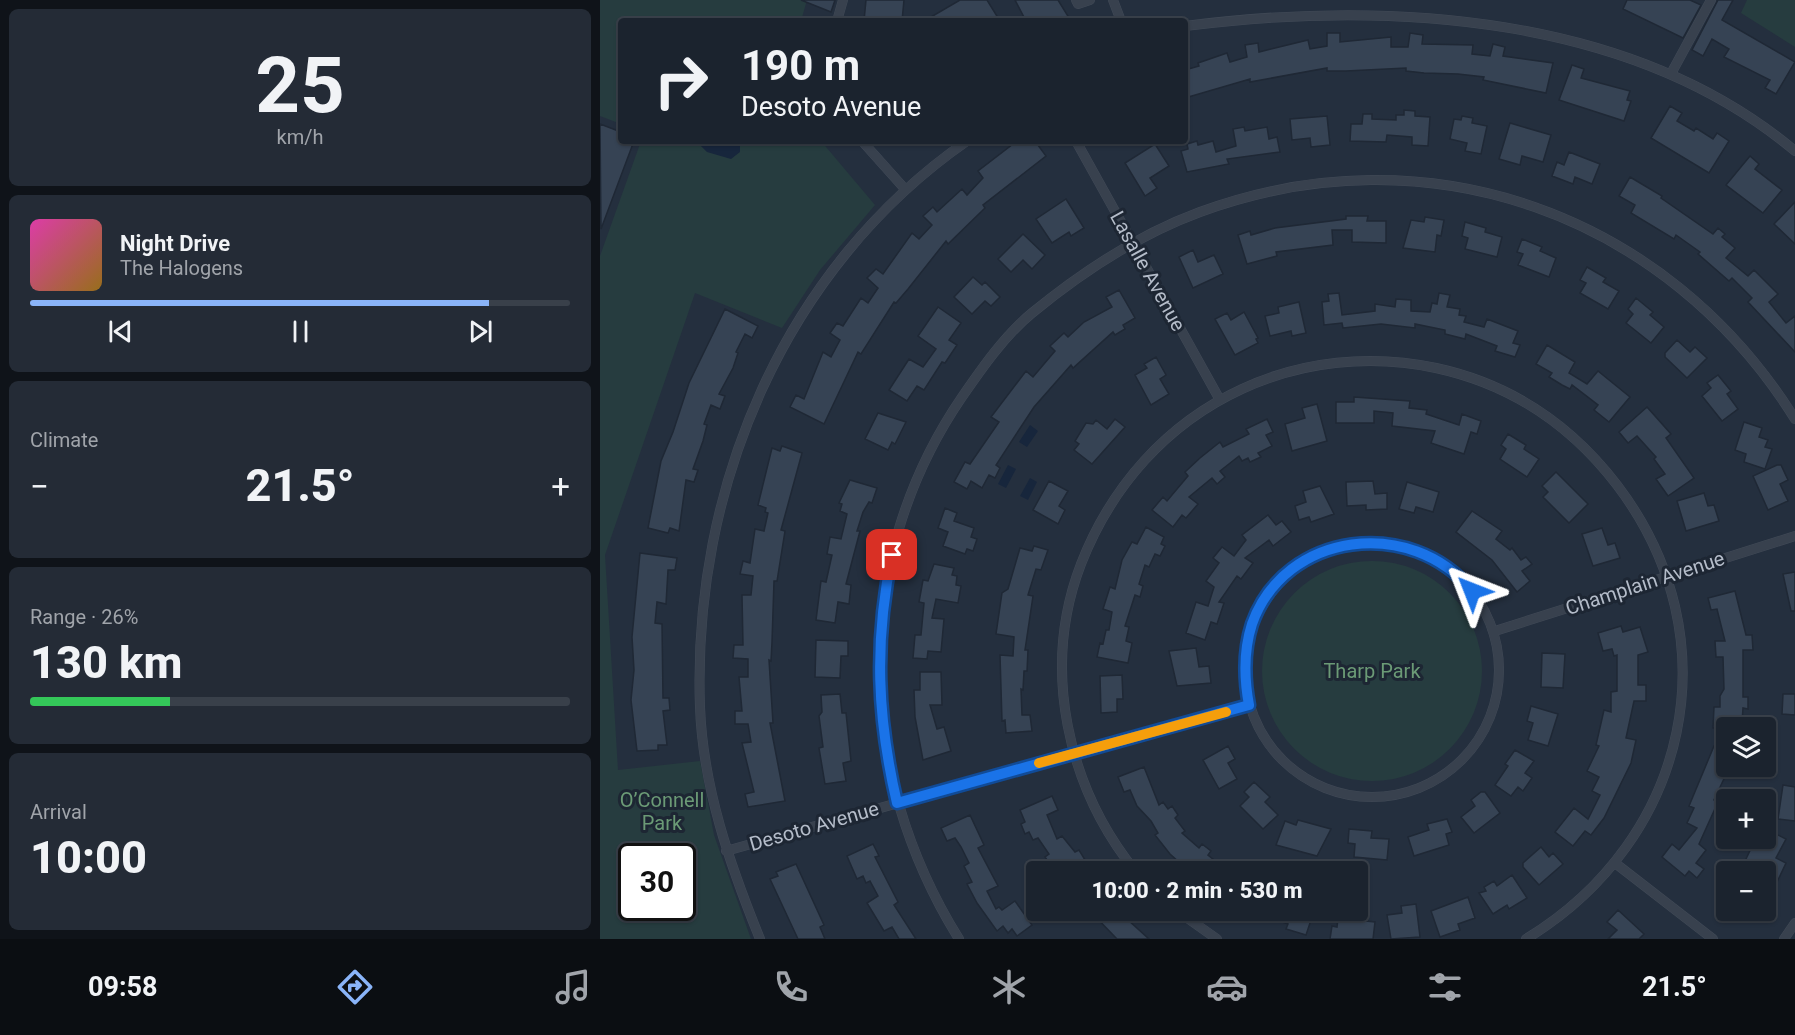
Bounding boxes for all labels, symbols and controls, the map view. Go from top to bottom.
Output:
text: 25 [255,40,345,131]
text: 190 m [741,41,860,90]
icon: right [642,42,720,120]
text: Desoto Avenue [741,91,921,123]
text: km/h [277,125,323,149]
street label: Lasalle Avenue [1105,207,1191,335]
text: Night Drive [120,231,230,256]
text: The Halogens [120,256,243,280]
icon: previous [104,315,137,348]
icon: pause [284,315,317,348]
icon: next [464,315,497,348]
text: Climate [30,428,98,452]
text: 21.5° [246,459,355,512]
text: − [30,467,49,506]
text: + [551,467,570,506]
pin [866,529,917,580]
icon: arrive [875,538,908,571]
street label: Champlain Avenue [1562,546,1728,620]
position arrow [1440,559,1504,623]
text: Range · 26% [30,605,138,629]
text: 130 km [30,636,182,689]
park label: Tharp Park [1323,659,1421,683]
map controls [1716,717,1776,921]
button: layers [1716,717,1776,777]
park label: O’Connell Park [620,788,704,835]
button: + [1716,789,1776,849]
street label: Desoto Avenue [746,796,882,856]
text: Arrival [30,800,87,824]
text: 10:00 [30,831,147,884]
speed limit sign: 30 [618,843,696,921]
button: − [1716,861,1776,921]
text: 10:00 · 2 min · 530 m [1092,878,1302,903]
icon: directions [334,966,376,1008]
icon: music [552,966,594,1008]
icon: phone [770,966,812,1008]
icon: climate [988,966,1030,1008]
icon: car [1206,966,1248,1008]
icon: filters [1424,966,1466,1008]
text: 09:58 [88,971,158,1003]
text: 21.5° [1642,971,1707,1003]

